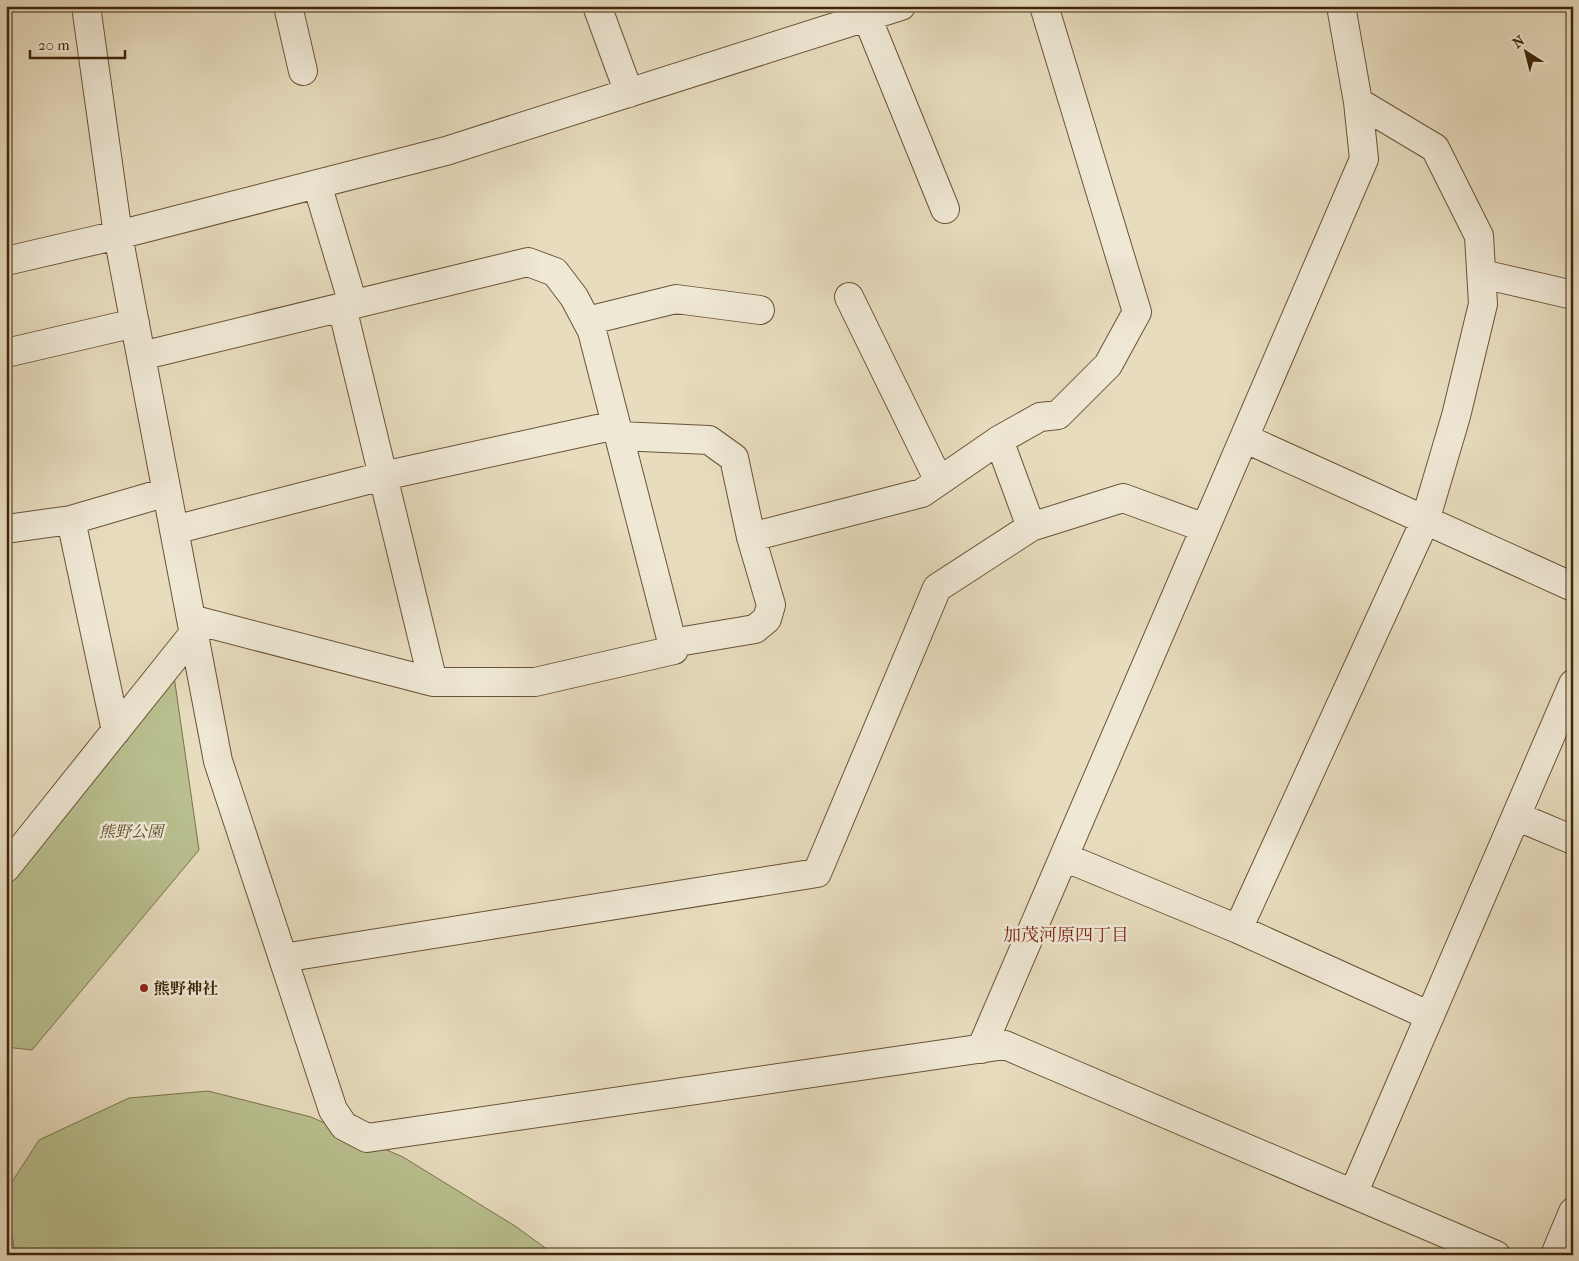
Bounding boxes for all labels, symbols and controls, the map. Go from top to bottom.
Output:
scale bar [30,28,125,60]
north arrow [1502,28,1552,78]
text: N [1509,32,1528,52]
text: 20 m [38,36,70,54]
park label: 熊野公園 [99,822,166,841]
district label: 加茂河原四丁目 [1003,925,1129,946]
place label: 熊野神社 [154,979,218,998]
marker: 熊野神社 [138,982,150,994]

